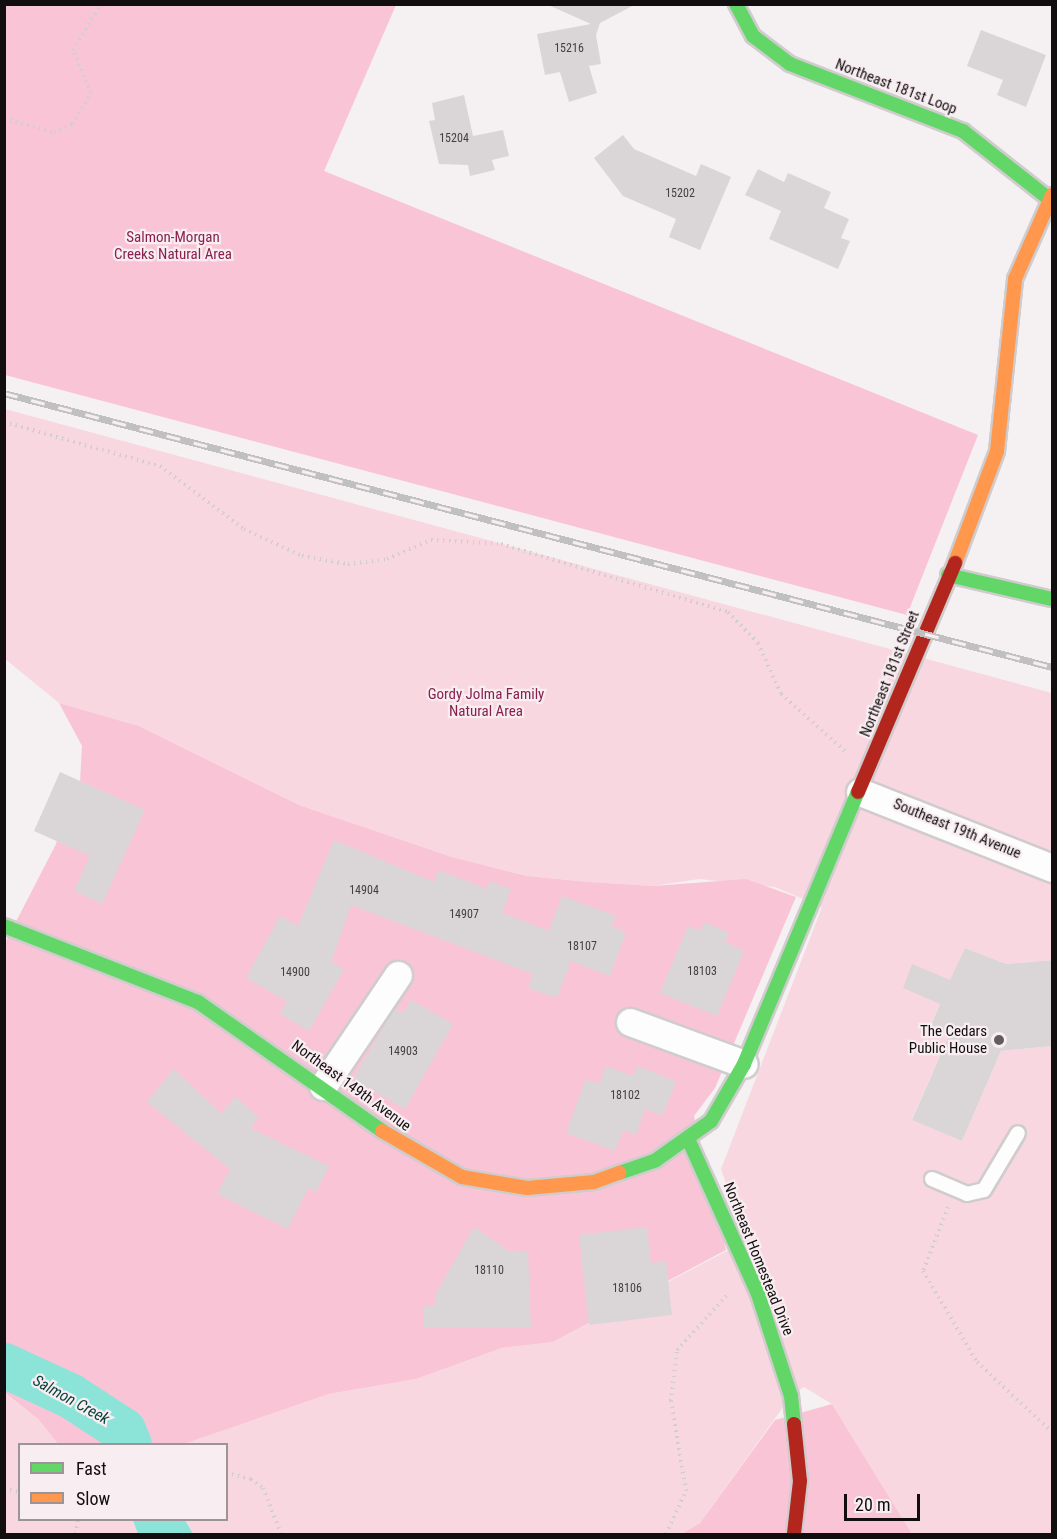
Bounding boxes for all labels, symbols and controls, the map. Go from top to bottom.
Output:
house number: 15216 [554,42,584,56]
street label: Northeast 181st Loop [833,55,959,119]
house number: 15204 [439,132,469,146]
house number: 15202 [665,187,695,201]
park label: Salmon-Morgan Creeks Natural Area [114,228,232,263]
street label: Northeast 181st Street [856,608,924,740]
park label: Gordy Jolma Family Natural Area [428,685,544,720]
street label: Southeast 19th Avenue [890,795,1024,863]
house number: 14904 [349,884,379,898]
house number: 14907 [449,908,479,922]
house number: 18107 [567,940,597,954]
house number: 18103 [687,965,717,979]
house number: 14900 [280,966,310,980]
place label: The Cedars Public House [909,1022,987,1057]
marker: The Cedars Public House [992,1033,1006,1047]
street label: Northeast 149th Avenue [288,1037,414,1135]
house number: 14903 [388,1045,418,1059]
house number: 18102 [610,1089,640,1103]
street label: Northeast Homestead Drive [719,1180,797,1338]
house number: 18110 [474,1264,504,1278]
house number: 18106 [612,1282,642,1296]
water label: Salmon Creek [29,1371,113,1429]
legend [18,1443,228,1521]
text: Fast [76,1458,107,1479]
scale bar [847,1482,924,1520]
text: Slow [76,1488,110,1509]
text: 20 m [855,1494,890,1515]

